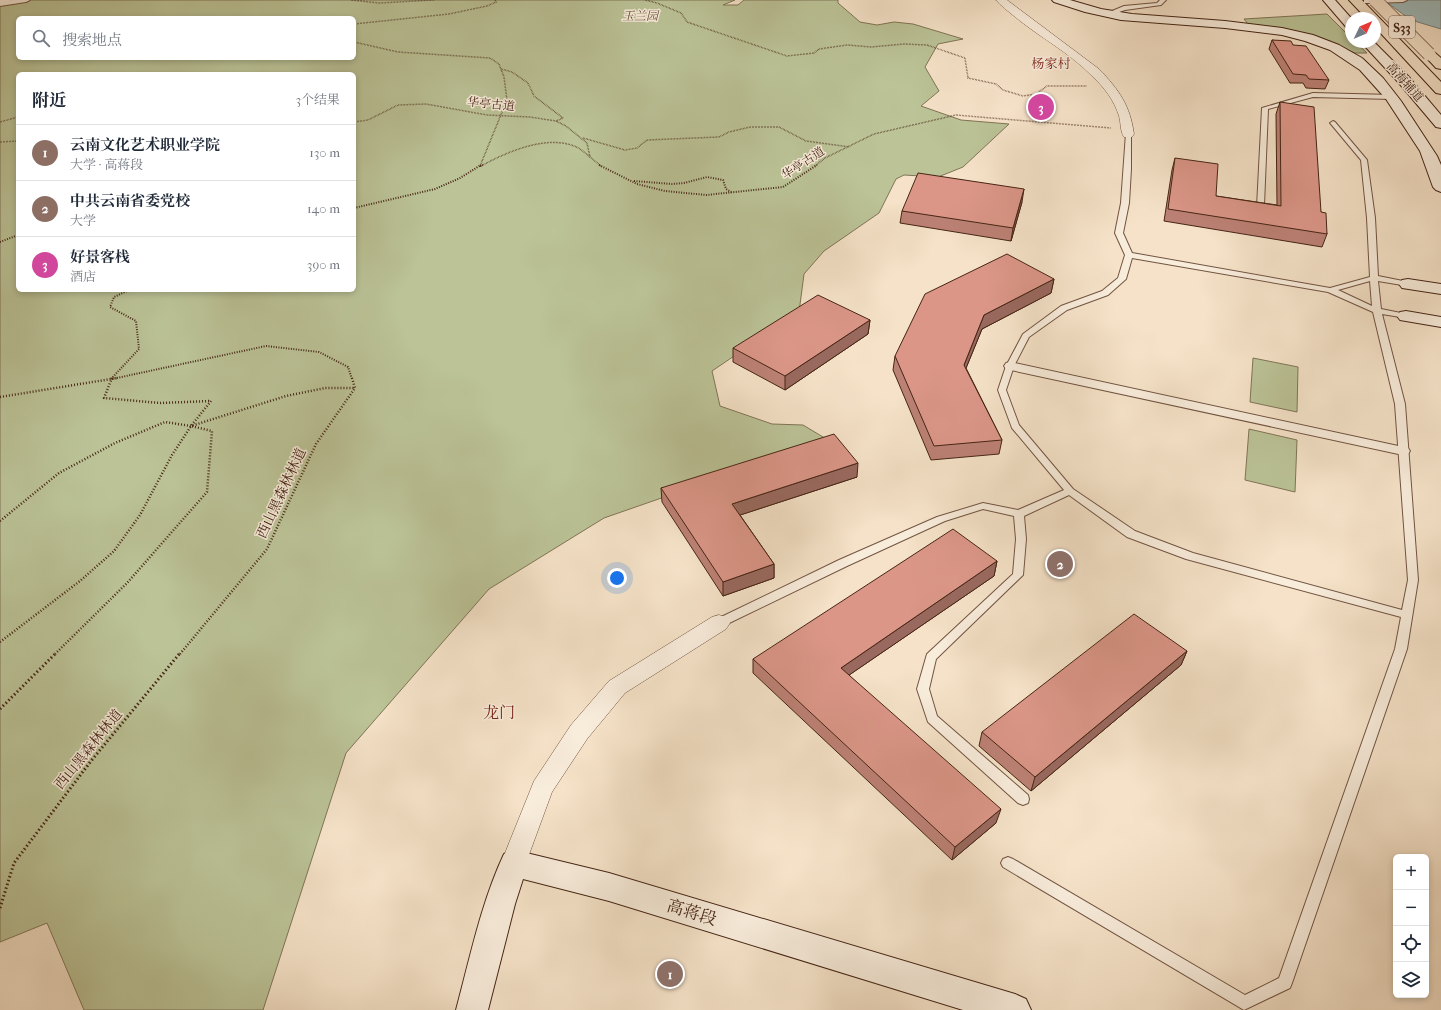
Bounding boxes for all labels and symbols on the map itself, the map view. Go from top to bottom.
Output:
park label: 玉兰园 [622,9,660,23]
north arrow [1345,12,1381,48]
road number: S33 [1389,16,1415,38]
district label: 杨家村 [1031,56,1071,71]
street label: 高海辅道 [1384,59,1426,105]
pin: 3 [1028,92,1054,122]
street label: 华亭古道 [466,95,516,113]
street label: 华亭古道 [779,144,827,182]
street label: 西山黑森林林道 [253,445,310,541]
pin: 2 [1047,549,1073,579]
your location [607,568,627,588]
district label: 龙门 [483,703,515,722]
street label: 西山黑森林林道 [51,706,126,793]
street label: 高蒋段 [665,895,719,929]
pin: 1 [657,959,683,989]

